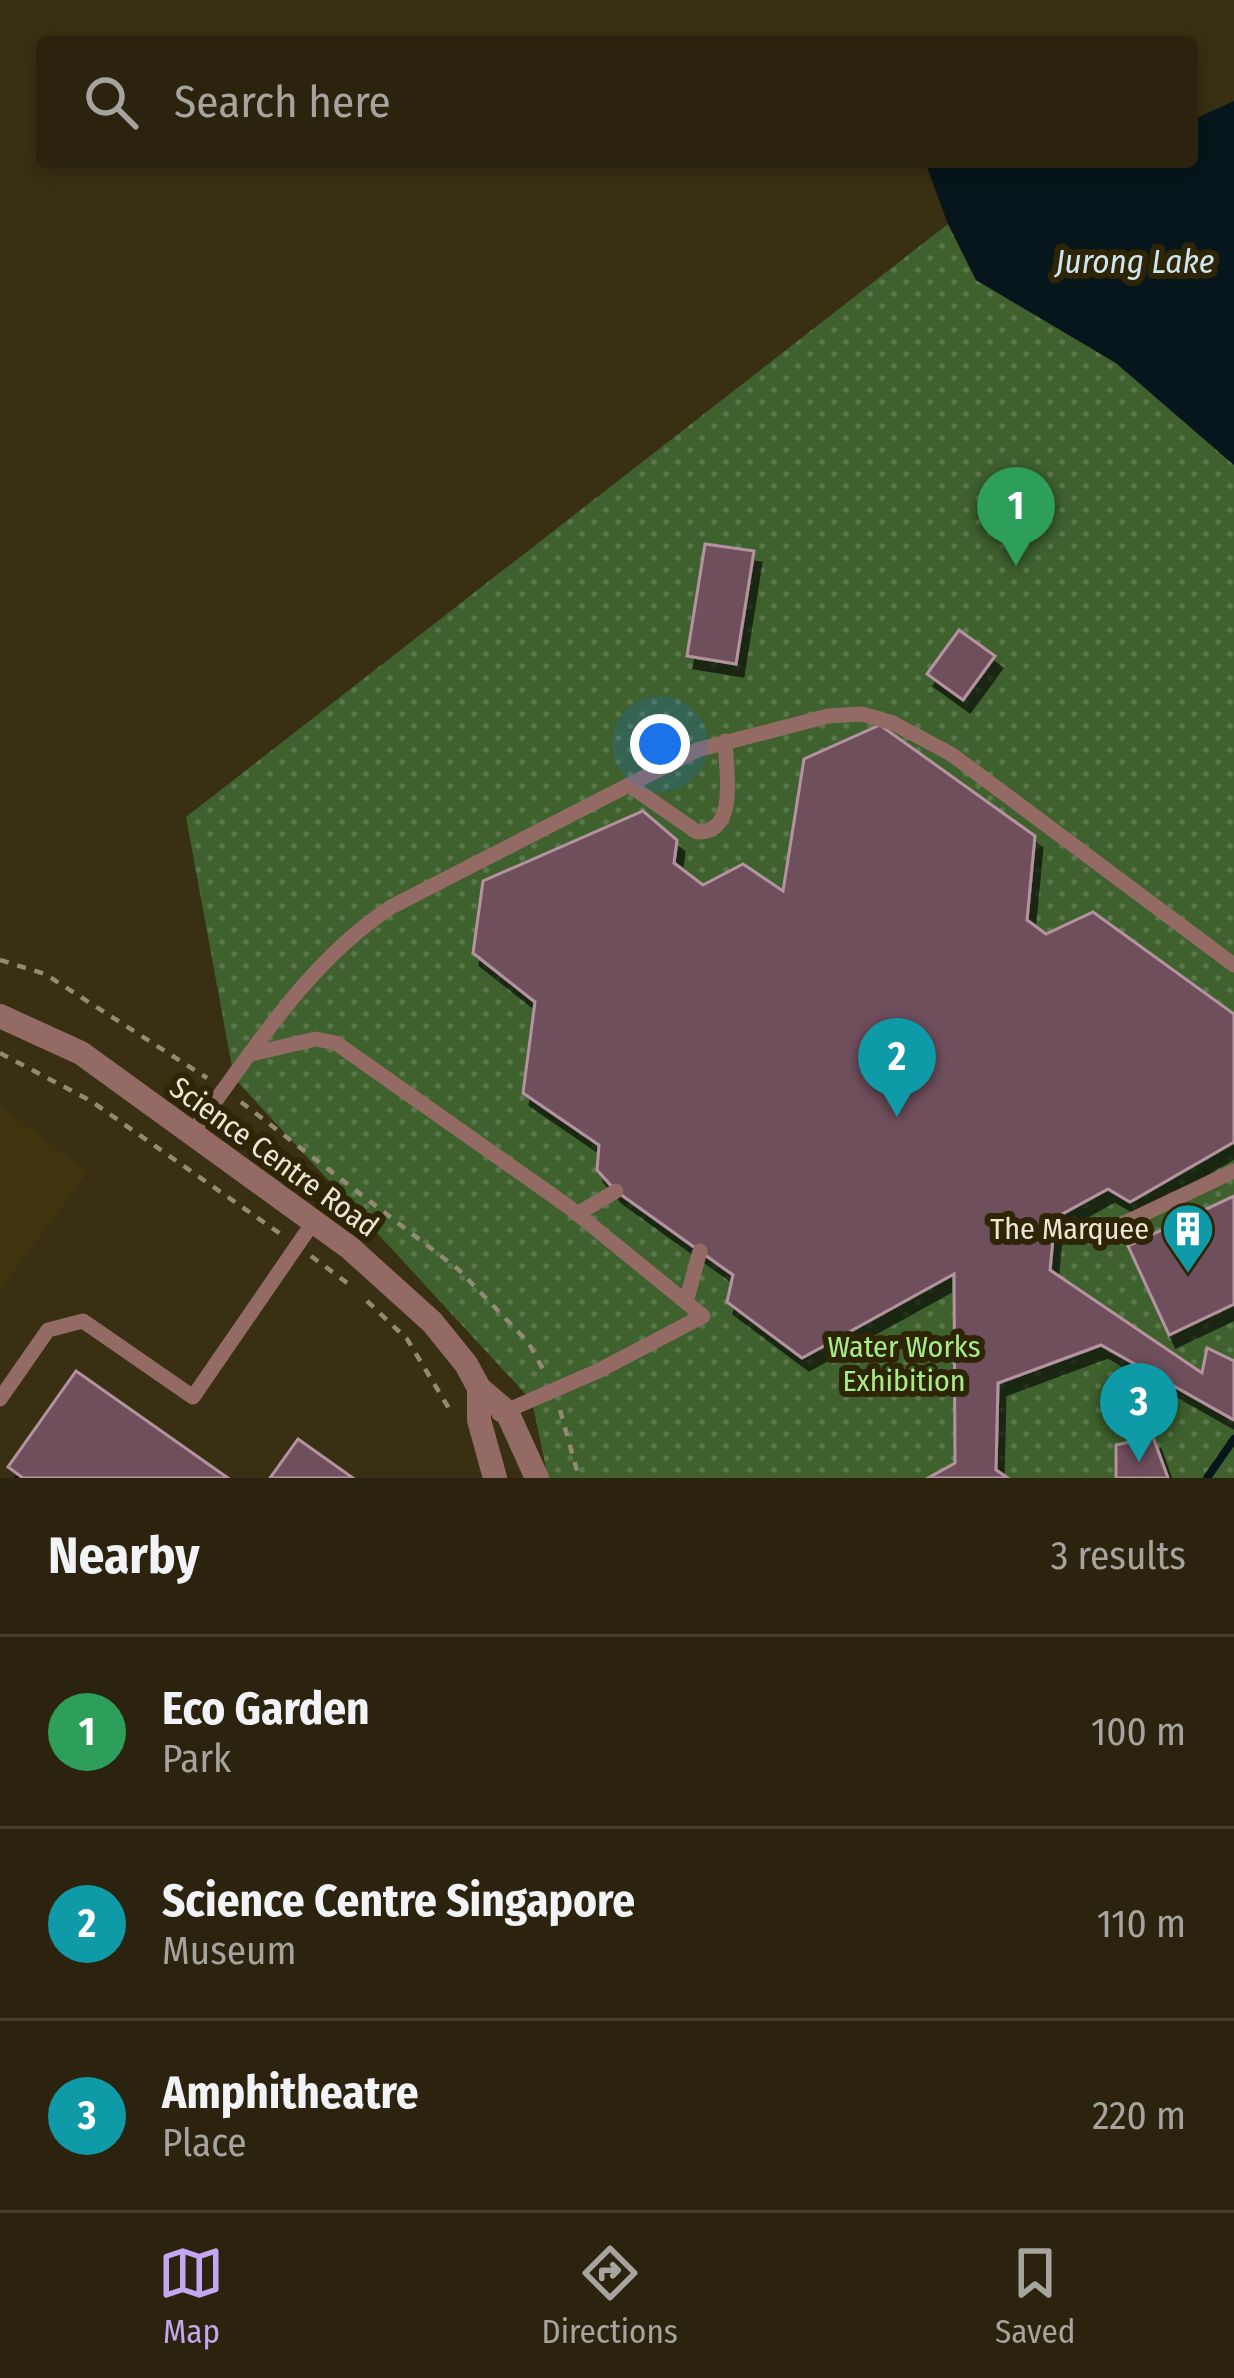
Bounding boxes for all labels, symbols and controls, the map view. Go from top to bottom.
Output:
search box [36,36,1198,168]
icon: search [78,69,144,135]
text: Search here [174,75,391,129]
water label: Jurong Lake [1054,242,1214,282]
pin: 1 [977,467,1055,566]
your location [630,714,690,774]
pin: 2 [858,1018,936,1117]
street label: Science Centre Road [163,1069,385,1245]
building icon: The Marquee [1160,1201,1216,1275]
place label: The Marquee [990,1211,1149,1247]
park label: Water Works Exhibition [827,1329,981,1399]
pin: 3 [1100,1363,1178,1462]
text: Nearby [48,1525,200,1587]
text: 3 results [1051,1533,1186,1579]
text: Eco Garden [162,1682,370,1736]
text: 1 [79,1709,95,1755]
text: 100 m [1091,1709,1186,1755]
text: Park [162,1736,231,1782]
text: Science Centre Singapore [162,1874,635,1928]
text: 2 [78,1901,96,1947]
text: 110 m [1097,1901,1186,1947]
text: Museum [162,1928,296,1974]
text: Amphitheatre [162,2066,419,2120]
text: 3 [78,2093,96,2139]
text: 220 m [1092,2093,1186,2139]
text: Place [162,2120,246,2166]
tab: Map [158,2240,224,2352]
tab: Directions [541,2240,678,2352]
tab: Saved [995,2240,1075,2352]

